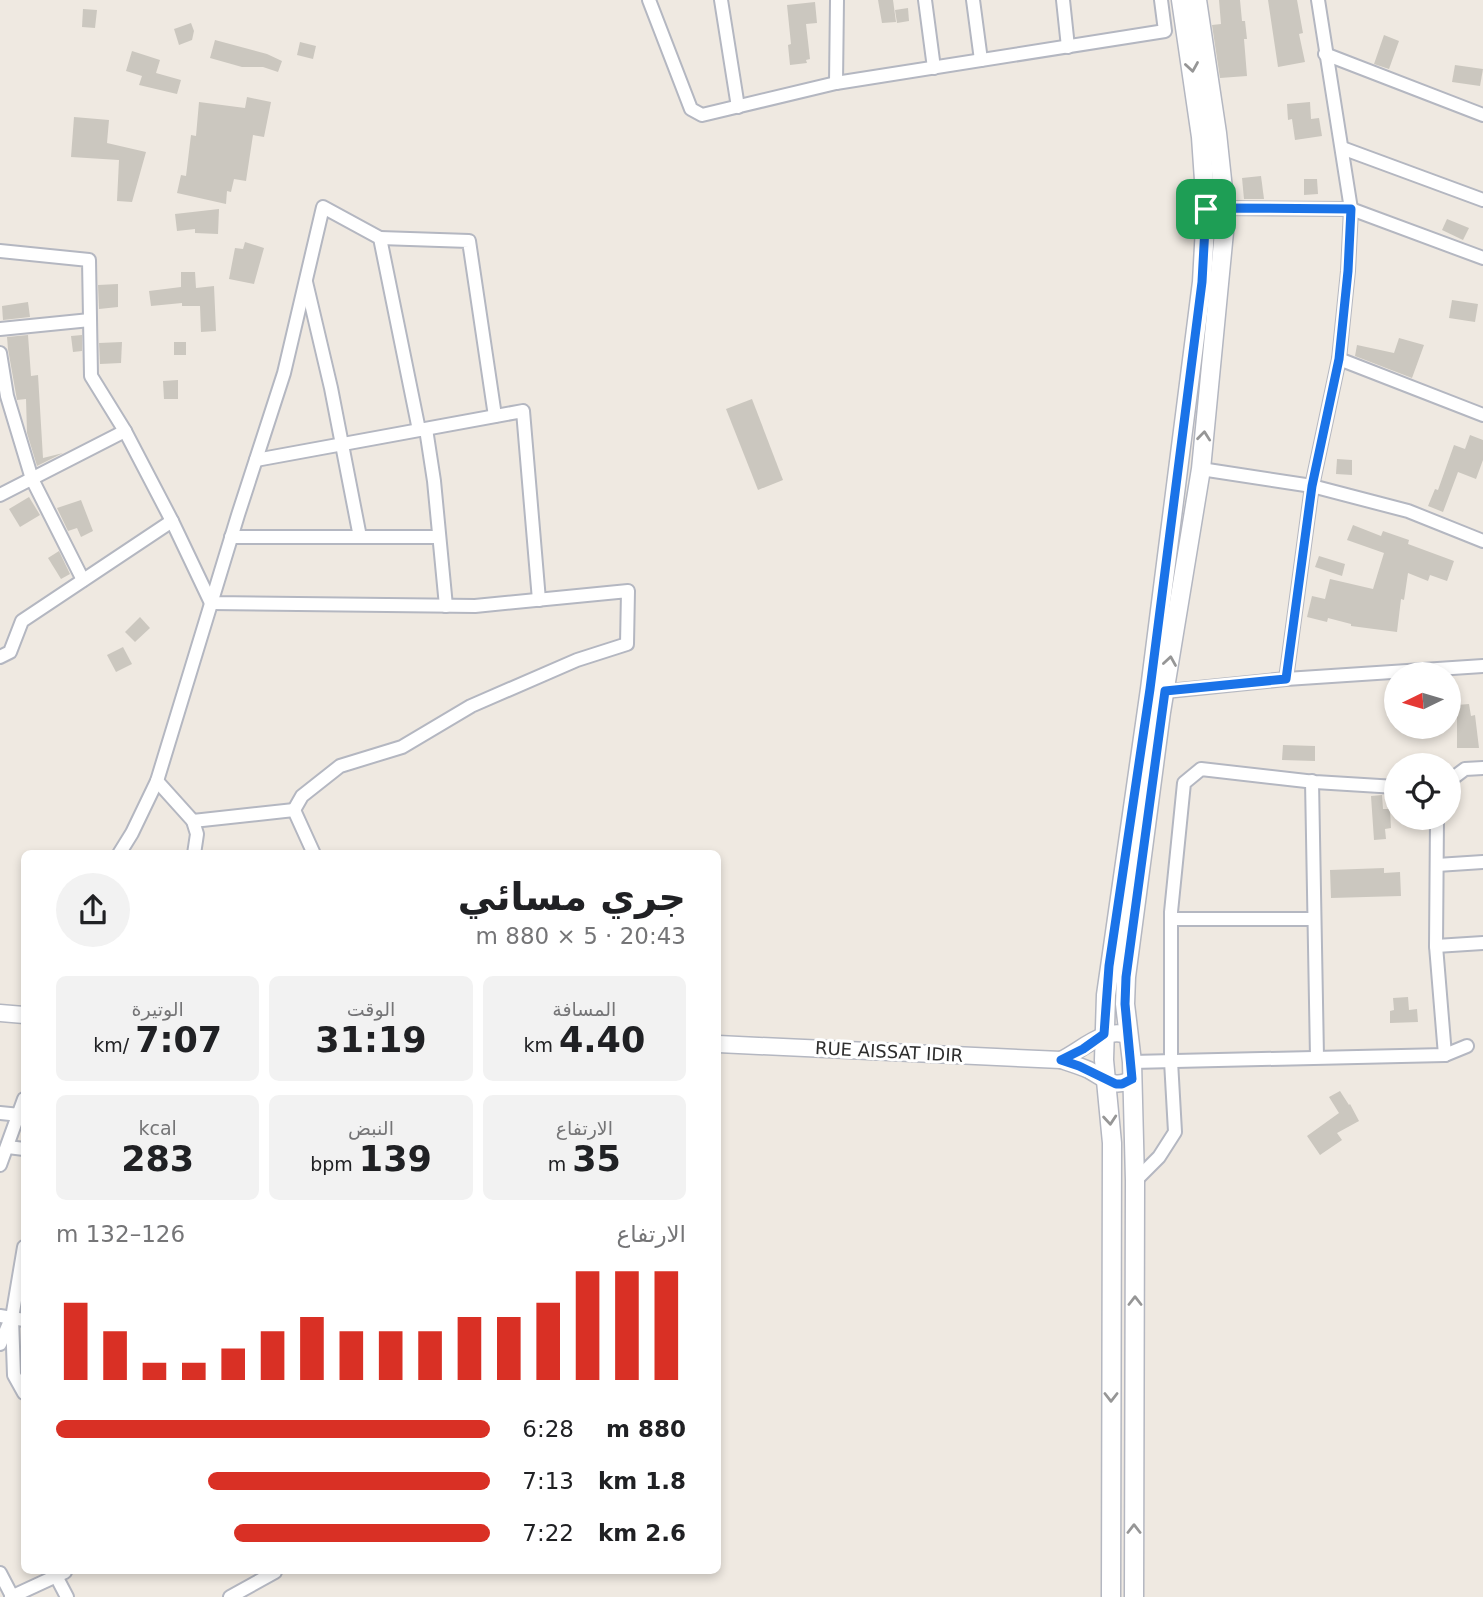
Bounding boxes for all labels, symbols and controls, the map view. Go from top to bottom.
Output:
one-way arrow [1184,62,1199,73]
pin [1176,179,1236,239]
icon: arrive [1187,190,1225,228]
one-way arrow [1196,430,1211,441]
one-way arrow [1162,655,1177,667]
north arrow [1384,662,1461,738]
map controls [1384,662,1461,830]
button: locate [1384,753,1461,830]
button: share [56,873,130,947]
text: جري مسائي [458,875,686,919]
text: 20:43 · 5 × 880 m [476,923,686,949]
text: الوتيرة [132,998,184,1020]
text: الوقت [347,998,395,1020]
text: المسافة [552,998,616,1020]
text: 7:07 [135,1020,222,1060]
text: 31:19 [315,1020,427,1060]
text: 4.40 [559,1020,645,1060]
text: /km [93,1034,135,1056]
text: km [523,1034,559,1056]
street label: RUE AISSAT IDIR [814,1037,964,1066]
one-way arrow [1103,1114,1118,1126]
text: kcal [138,1117,177,1139]
text: النبض [348,1117,394,1139]
text: الارتفاع [556,1117,613,1139]
text: 283 [121,1139,194,1179]
text: 139 [359,1139,432,1179]
text: 35 [572,1139,621,1179]
text: bpm [310,1153,359,1175]
text: m [548,1153,572,1175]
text: 126–132 m [56,1221,185,1247]
text: الارتفاع [617,1221,686,1247]
one-way arrow [1127,1296,1143,1306]
one-way arrow [1103,1392,1119,1402]
text: 6:28 [522,1416,574,1442]
text: 880 m [606,1416,686,1442]
text: 7:13 [522,1468,574,1494]
text: 1.8 km [598,1468,686,1494]
text: 7:22 [522,1520,574,1546]
text: 2.6 km [598,1520,686,1546]
one-way arrow [1126,1523,1142,1534]

